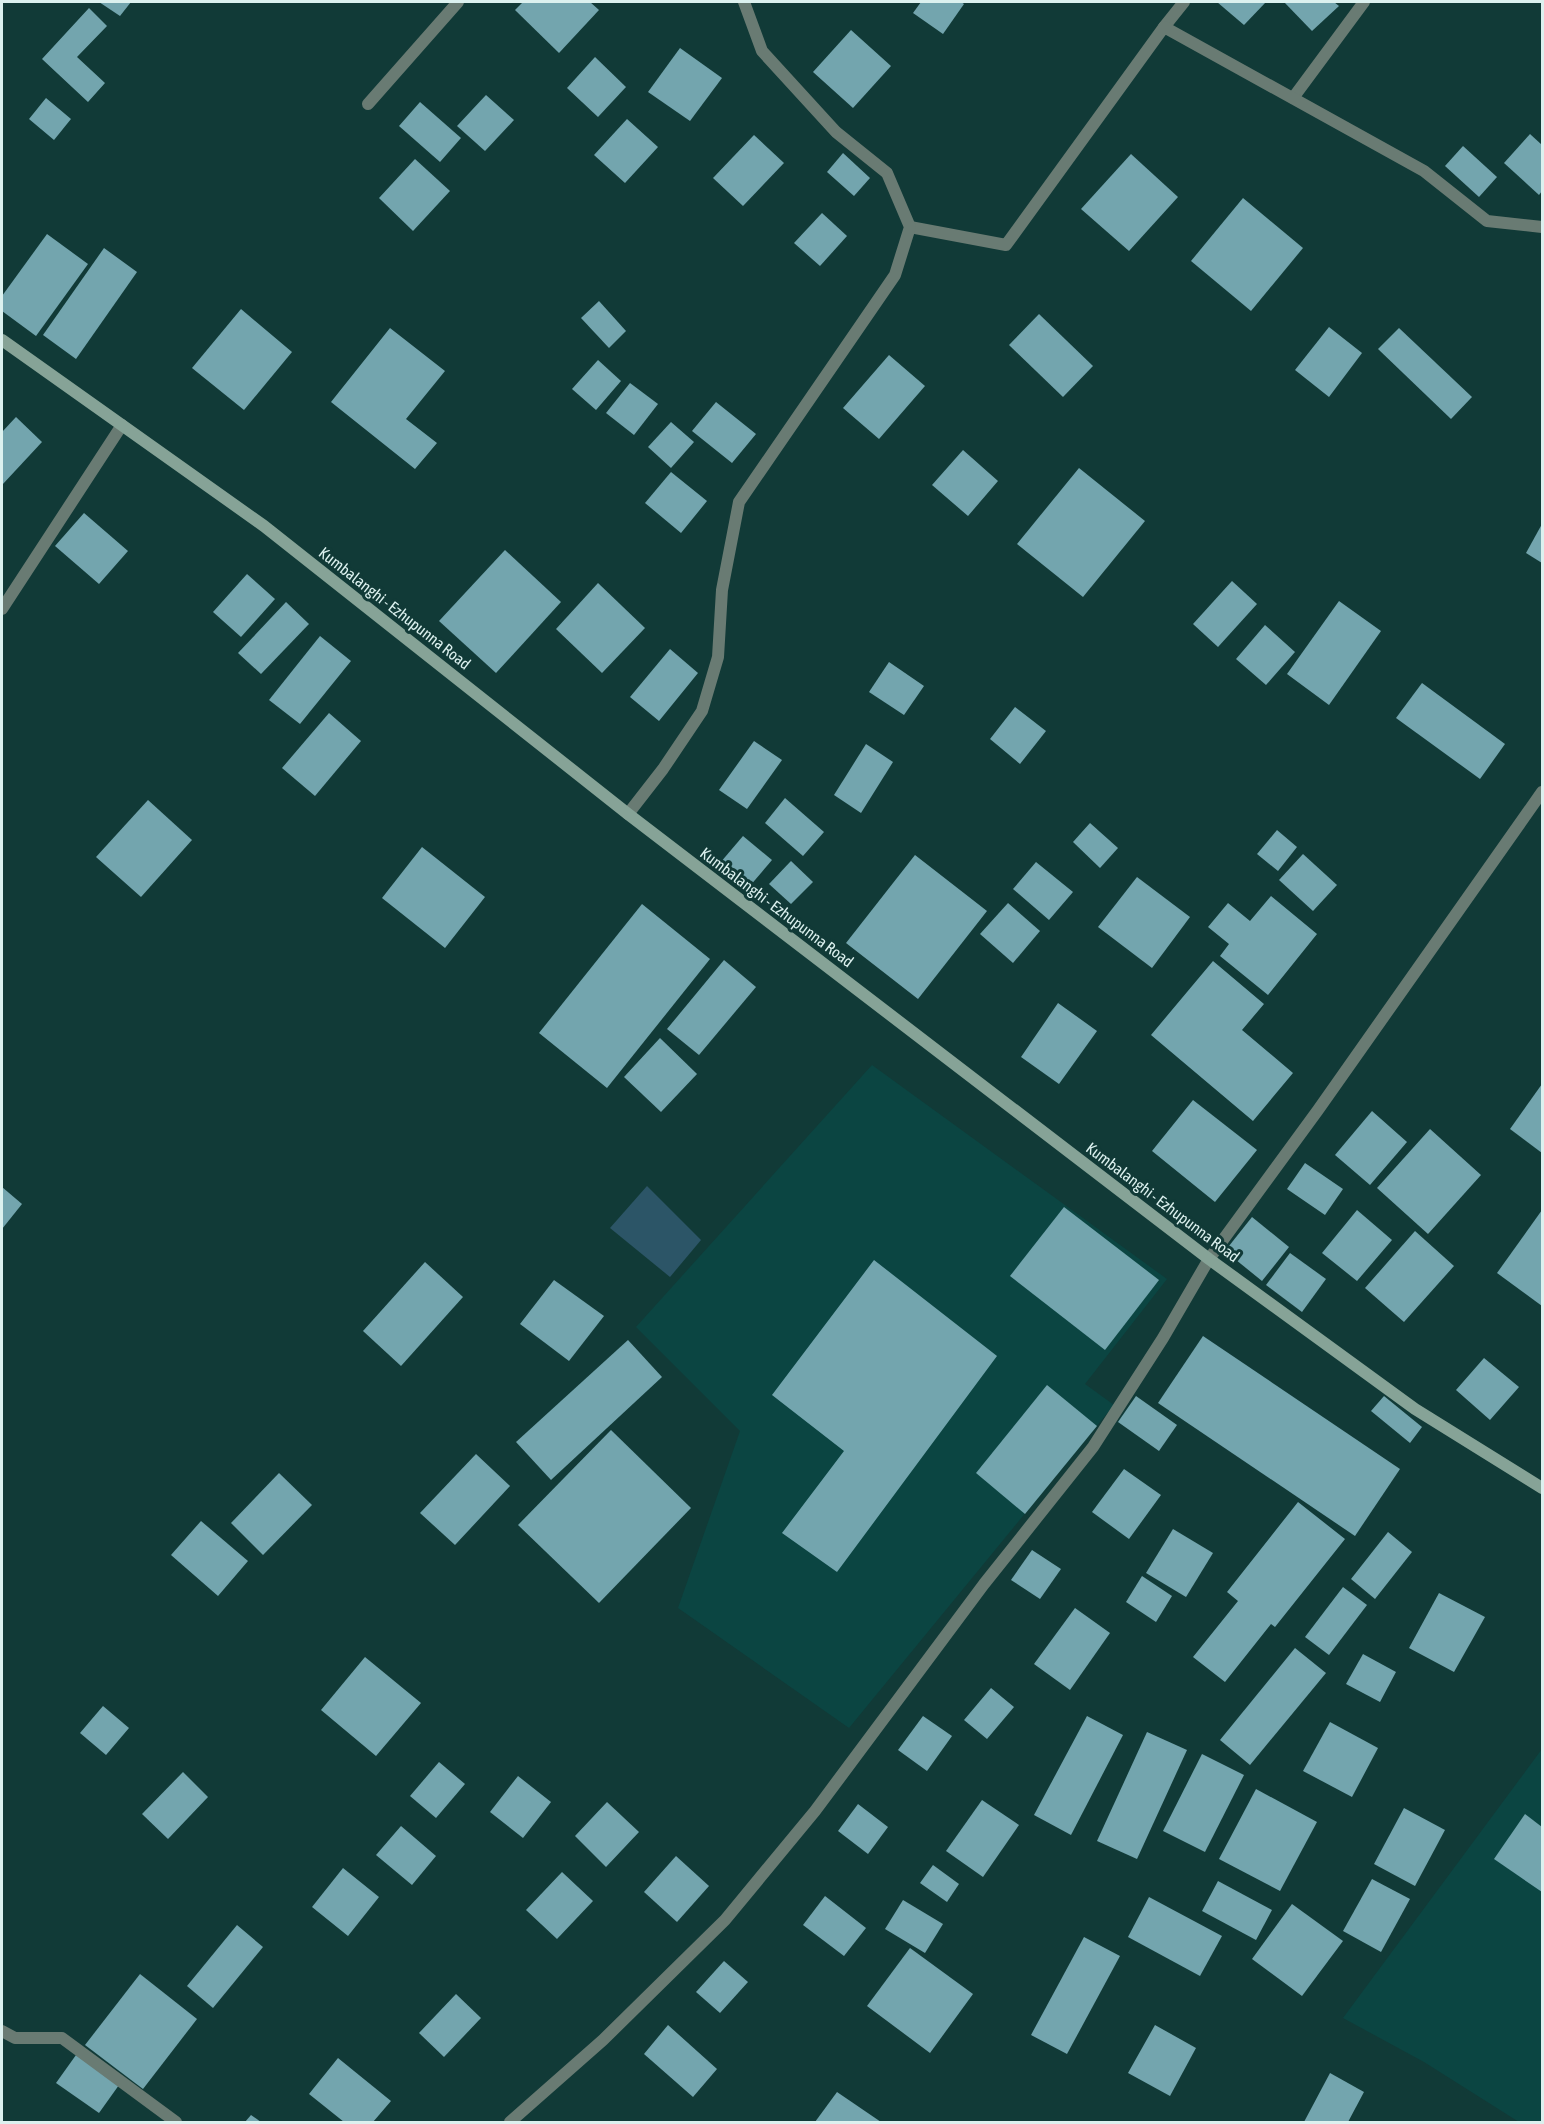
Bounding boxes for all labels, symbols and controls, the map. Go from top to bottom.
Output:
street label: Kumbalanghi - Ezhupunna Road [315,543,474,673]
street label: Kumbalanghi - Ezhupunna Road [696,843,857,971]
street label: Kumbalanghi - Ezhupunna Road [1082,1138,1243,1266]

